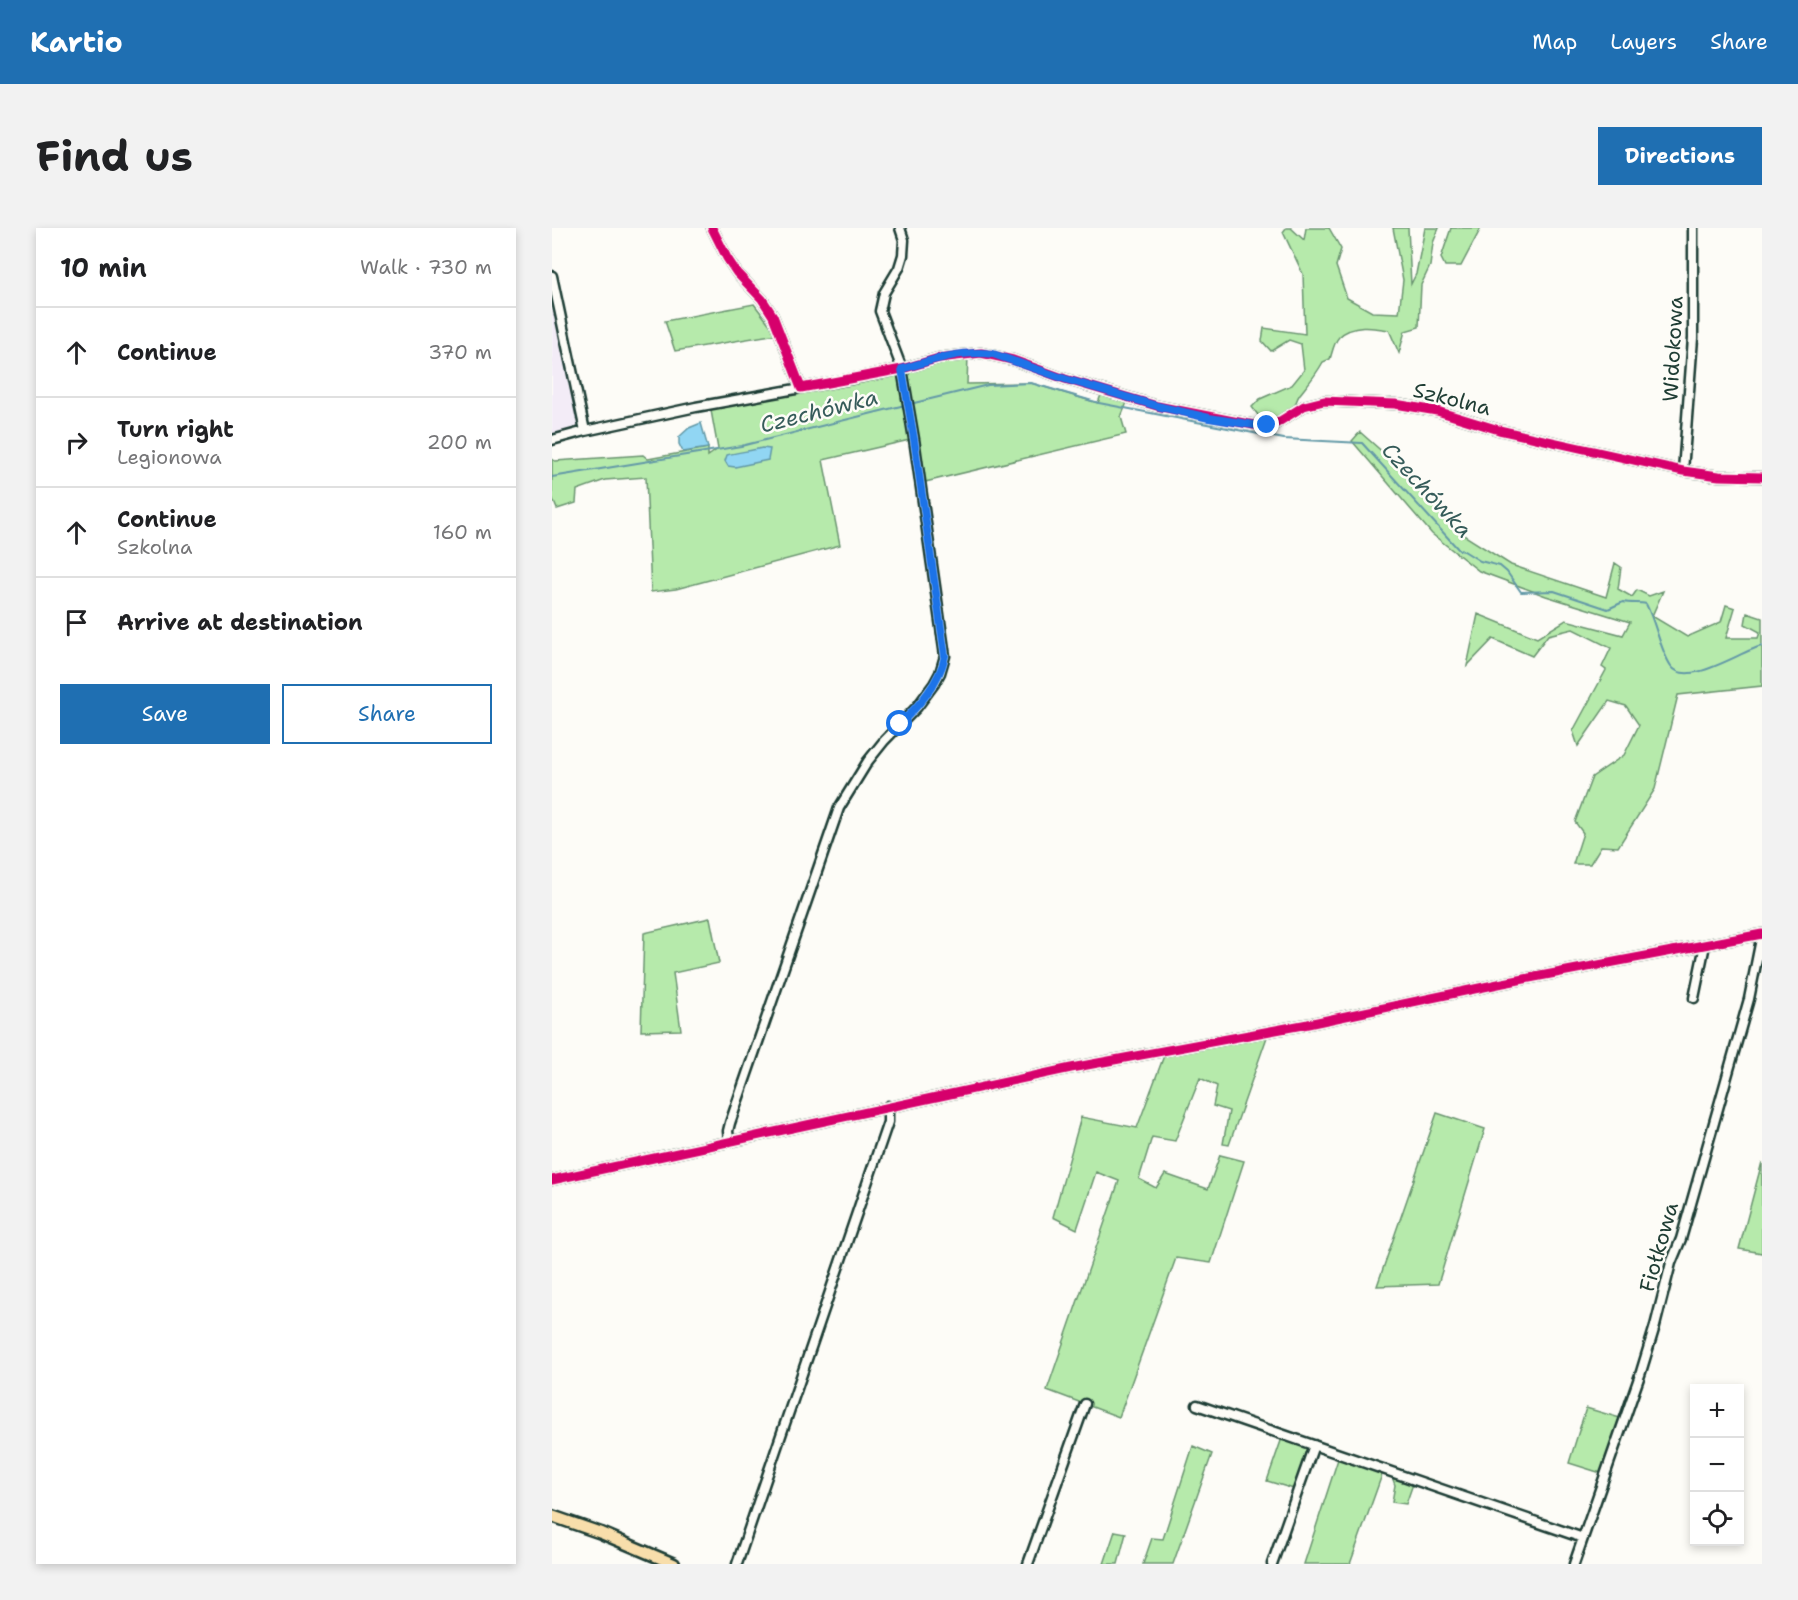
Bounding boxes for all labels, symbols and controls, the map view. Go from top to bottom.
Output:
text: Kartio [30,23,123,61]
text: Map [1532,28,1577,56]
text: Layers [1610,28,1677,56]
text: Share [1710,28,1768,56]
button: Directions [1598,127,1762,185]
text: Find us [36,128,193,184]
text: 10 min [60,250,147,285]
text: Walk · 730 m [360,254,492,280]
street label: Widokowa [1656,295,1690,403]
icon: ahead [60,336,93,369]
text: Continue [117,338,217,367]
text: 370 m [428,339,492,365]
street label: Szkolna [1410,376,1494,422]
water label: Czechówka [757,382,881,440]
route end [1253,411,1279,437]
text: Turn right [117,415,234,444]
icon: right [60,426,93,459]
text: 200 m [427,429,492,455]
water label: Czechówka [1375,436,1479,544]
text: Legionowa [117,444,222,470]
text: Continue [117,505,217,534]
icon: ahead [60,516,93,549]
text: 160 m [433,519,492,545]
text: Szkolna [117,534,192,560]
icon: arrive [60,606,93,639]
text: Arrive at destination [117,608,363,637]
button: Save [60,684,270,744]
button: Share [282,684,492,744]
route start [886,710,912,736]
street label: Fiołkowa [1633,1199,1685,1295]
map controls [1690,1384,1744,1546]
button: + [1690,1384,1744,1438]
button: − [1690,1438,1744,1492]
button: locate [1690,1492,1744,1546]

